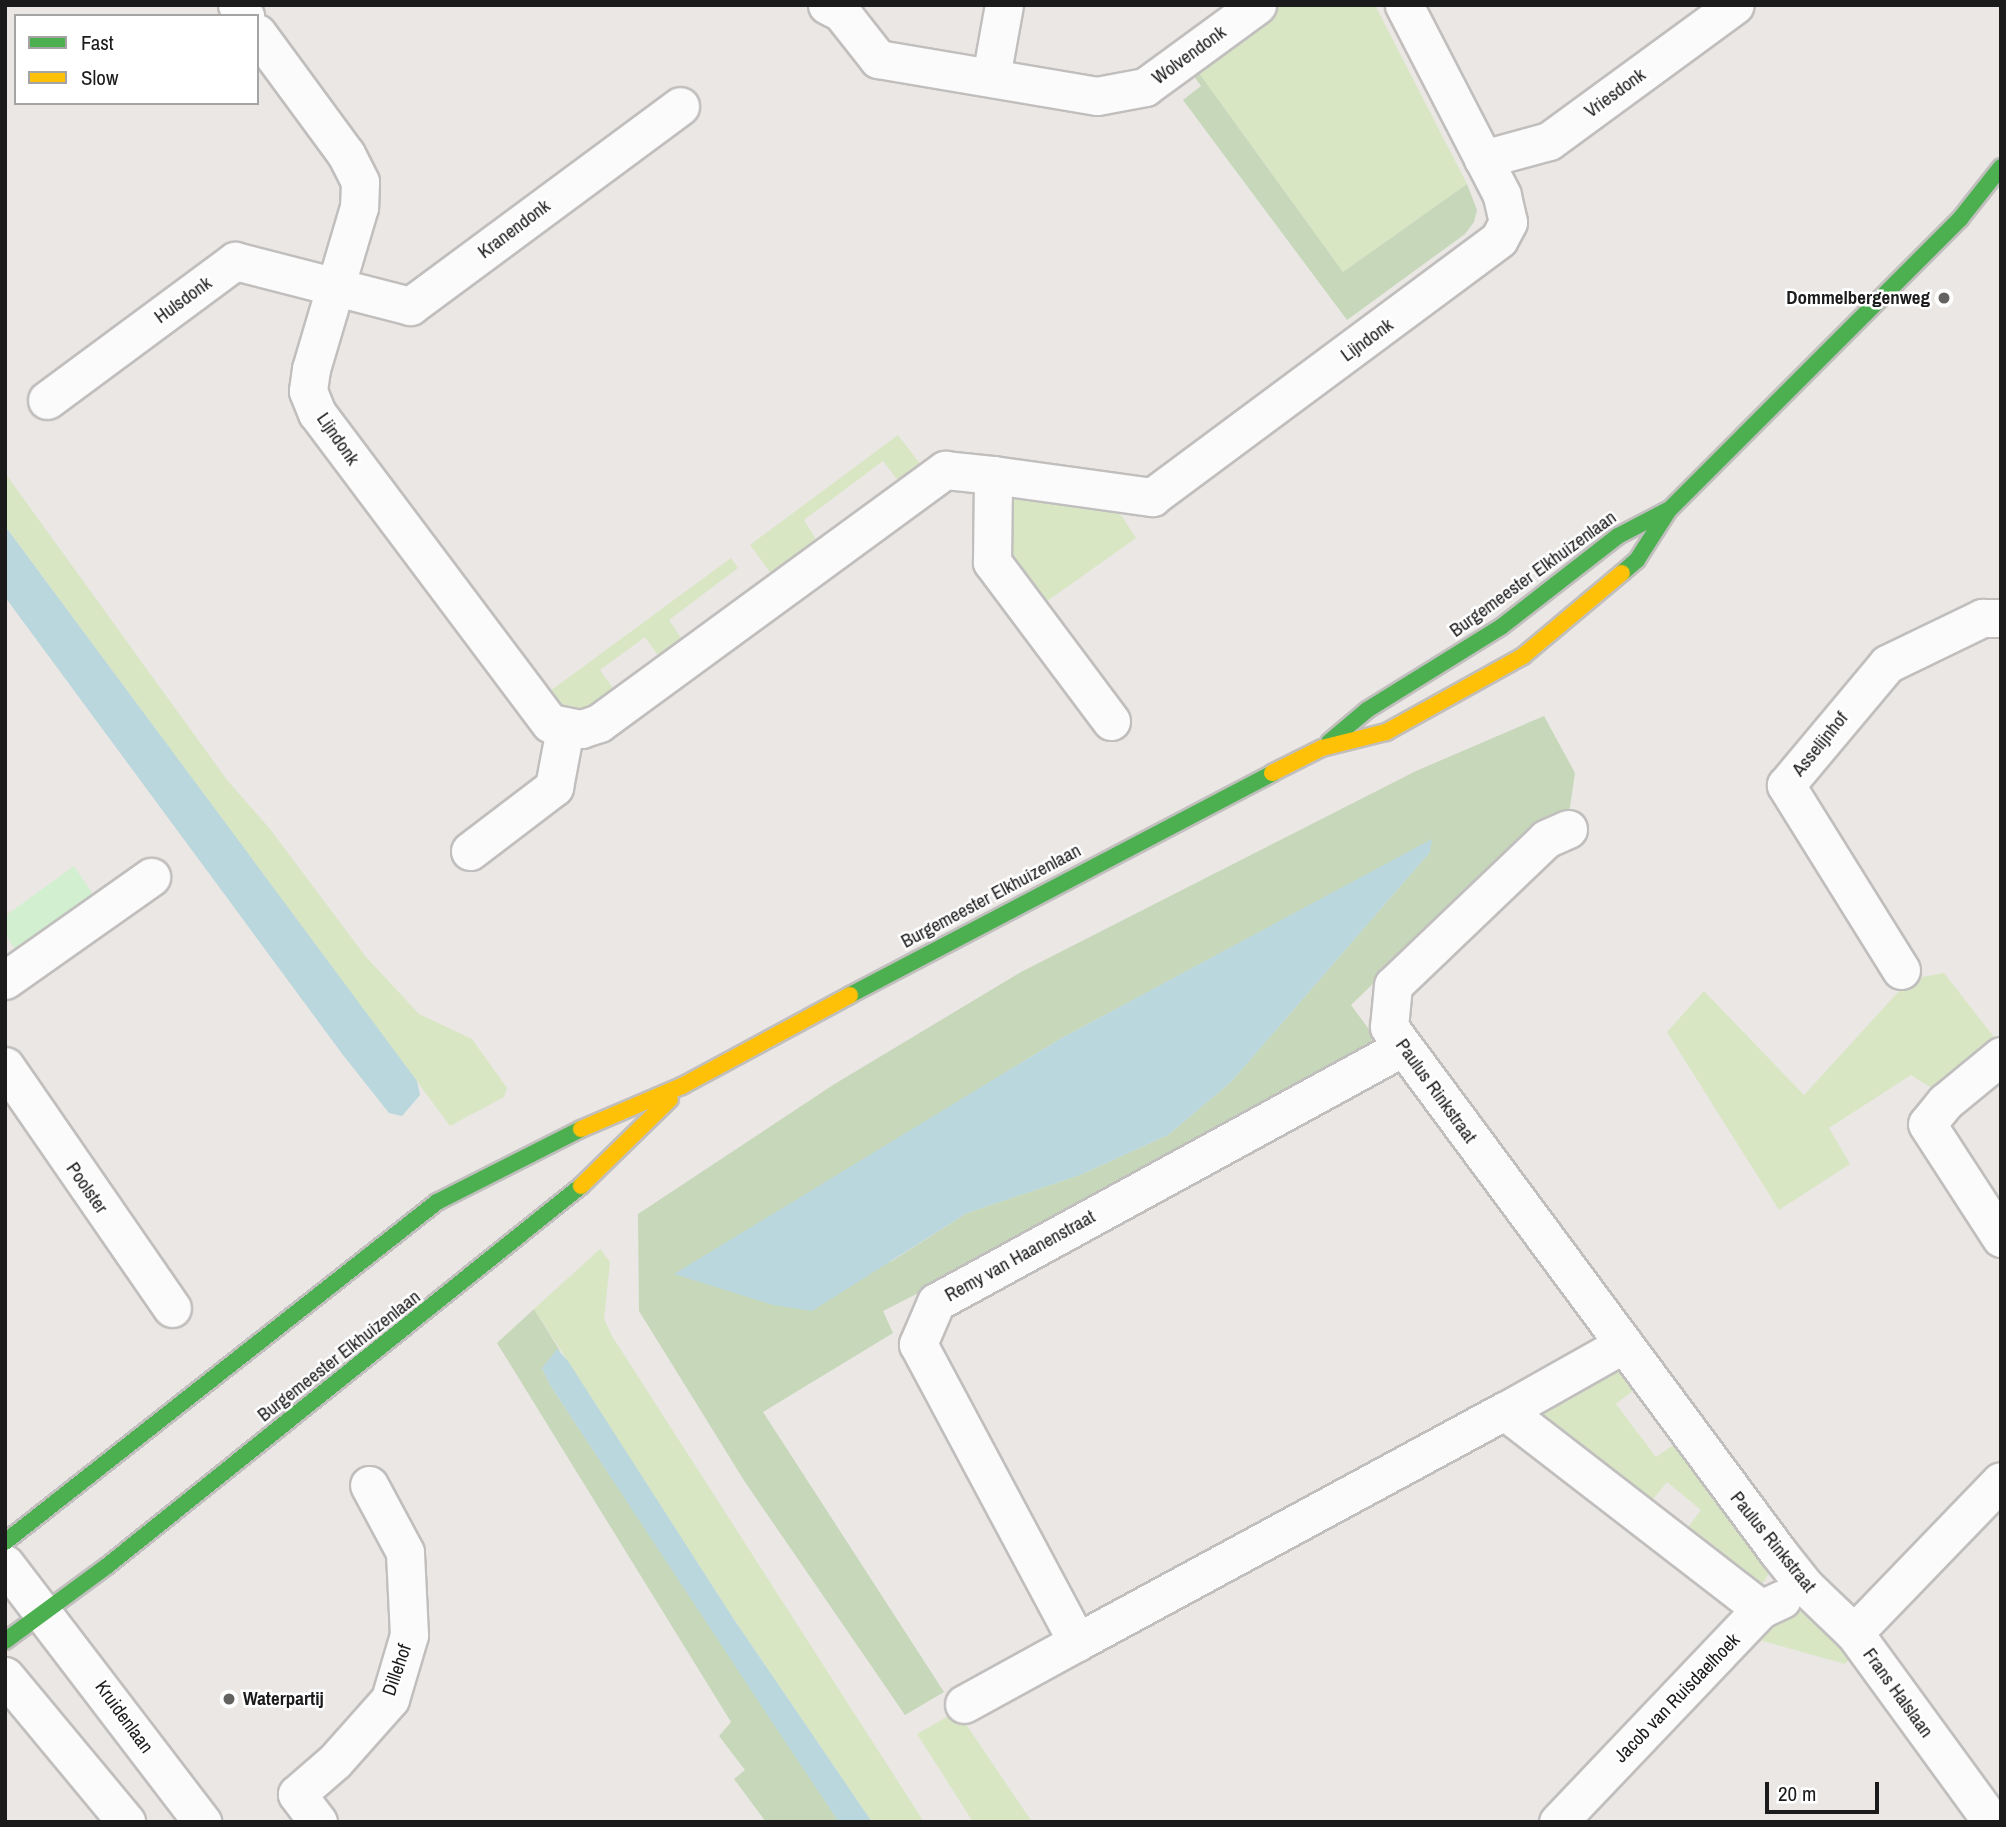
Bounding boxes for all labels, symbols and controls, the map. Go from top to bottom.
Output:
legend [14,14,259,105]
street label: Wolvendonk [1148,21,1230,89]
text: Fast [81,28,114,57]
text: Slow [81,63,118,92]
street label: Vriesdonk [1580,63,1650,123]
street label: Kranendonk [474,195,554,263]
street label: Hulsdonk [150,272,216,328]
place label: Dommelbergenweg [1786,287,1930,309]
marker: Dommelbergenweg [1936,290,1952,306]
street label: Lijndonk [1336,313,1398,367]
street label: Lijndonk [312,408,364,470]
street label: Burgemeester Elkhuizenlaan [1445,506,1621,642]
street label: Asselijnhof [1787,707,1853,781]
street label: Burgemeester Elkhuizenlaan [897,839,1085,953]
street label: Paulus Rinkstraat [1391,1035,1481,1147]
street label: Poolster [61,1158,113,1218]
street label: Remy van Haanenstraat [941,1205,1099,1307]
street label: Burgemeester Elkhuizenlaan [253,1285,425,1427]
street label: Paulus Rinkstraat [1725,1487,1821,1597]
street label: Jacob van Ruisdaelhoek [1610,1629,1744,1767]
street label: Dillehof [378,1641,416,1699]
street label: Frans Halslaan [1858,1644,1938,1742]
street label: Kruidenlaan [90,1676,158,1758]
place label: Waterpartij [243,1688,324,1710]
marker: Waterpartij [221,1691,237,1707]
scale bar [1768,1768,1882,1812]
text: 20 m [1778,1779,1816,1808]

